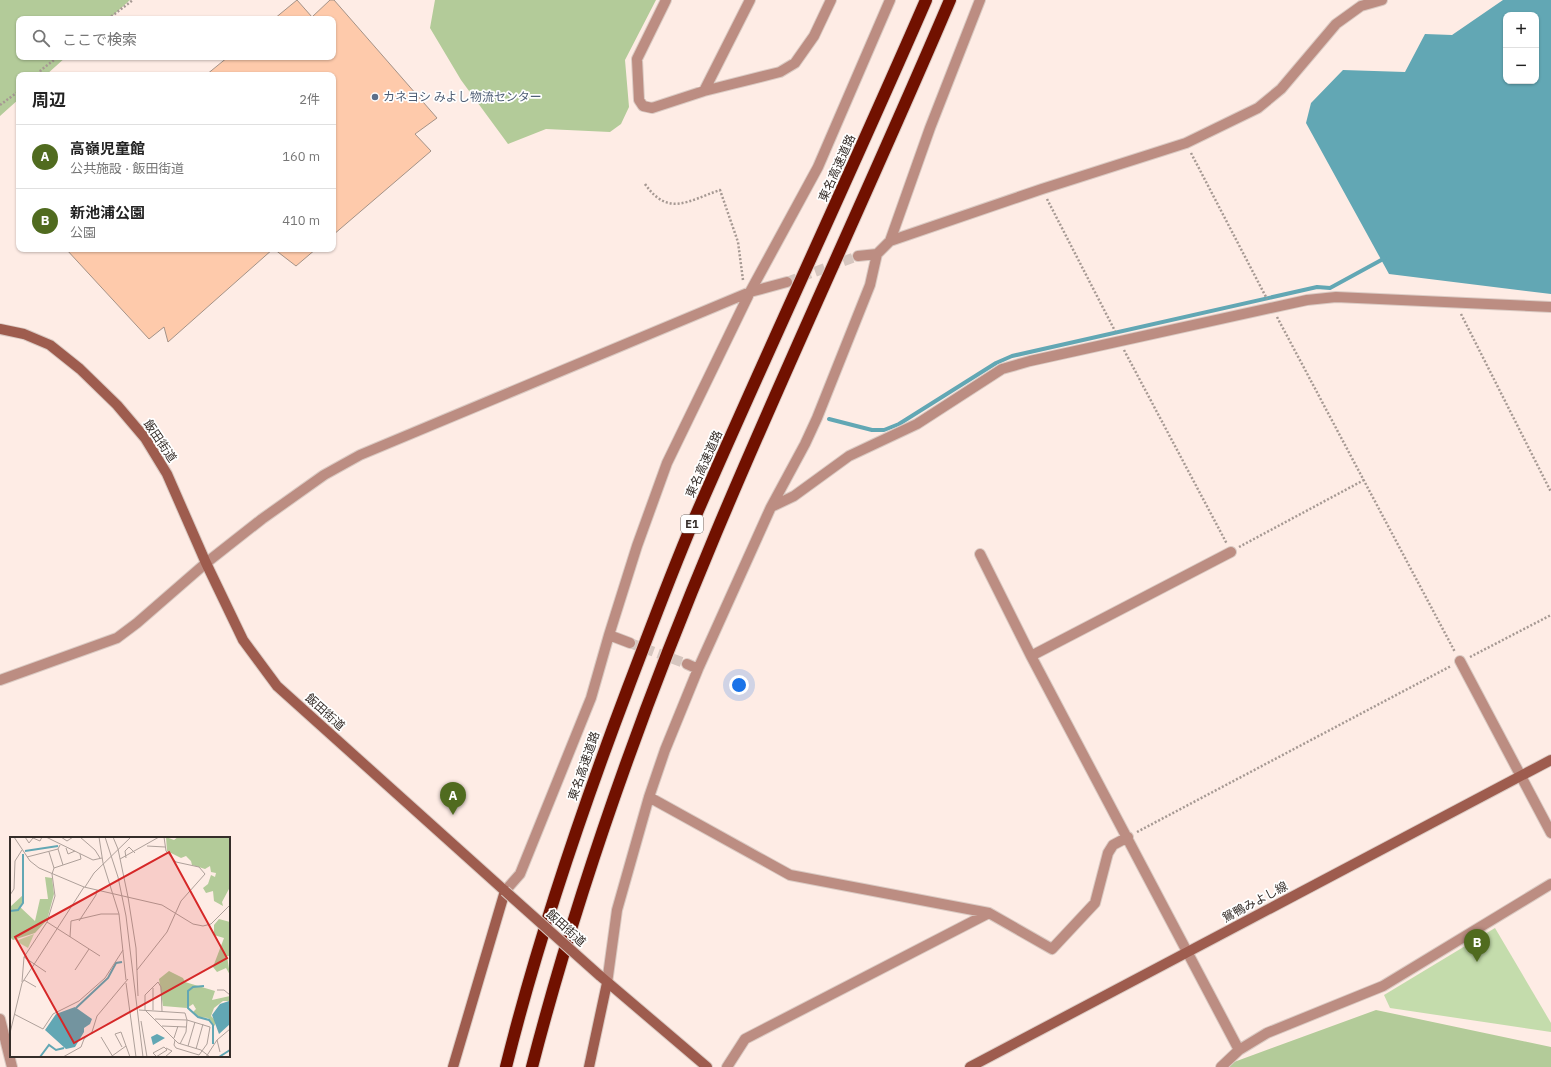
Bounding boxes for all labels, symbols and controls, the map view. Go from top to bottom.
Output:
map controls [1503,12,1539,84]
button: + [1503,12,1539,48]
search box [16,16,336,60]
icon: search [30,27,52,49]
text: ここで検索 [62,30,137,49]
button: − [1503,48,1539,84]
text: 周辺 [32,89,66,111]
place label: カネヨシ みよし物流センター [383,89,542,104]
text: 2件 [299,91,320,108]
marker: カネヨシ みよし物流センター [370,92,380,102]
street label: 東名高速道路 [815,132,858,204]
text: 高嶺児童館 [70,139,145,158]
text: A [41,148,49,165]
text: 160 m [282,148,320,165]
text: 公共施設 · 飯田街道 [70,160,184,177]
text: 新池浦公園 [70,203,145,222]
text: B [41,212,49,229]
text: 410 m [282,212,320,229]
text: 公園 [70,224,96,241]
street label: 飯田街道 [141,417,180,465]
street label: 東名高速道路 [682,428,725,500]
road number: E1 [681,515,703,533]
your location [729,675,749,695]
street label: 飯田街道 [302,690,348,733]
street label: 東名高速道路 [565,729,602,802]
pin: A [440,782,466,815]
inset map [10,837,230,1057]
street label: 鴛鴨みよし線 [1219,878,1290,925]
street label: 飯田街道 [543,906,589,949]
pin: B [1464,929,1490,962]

